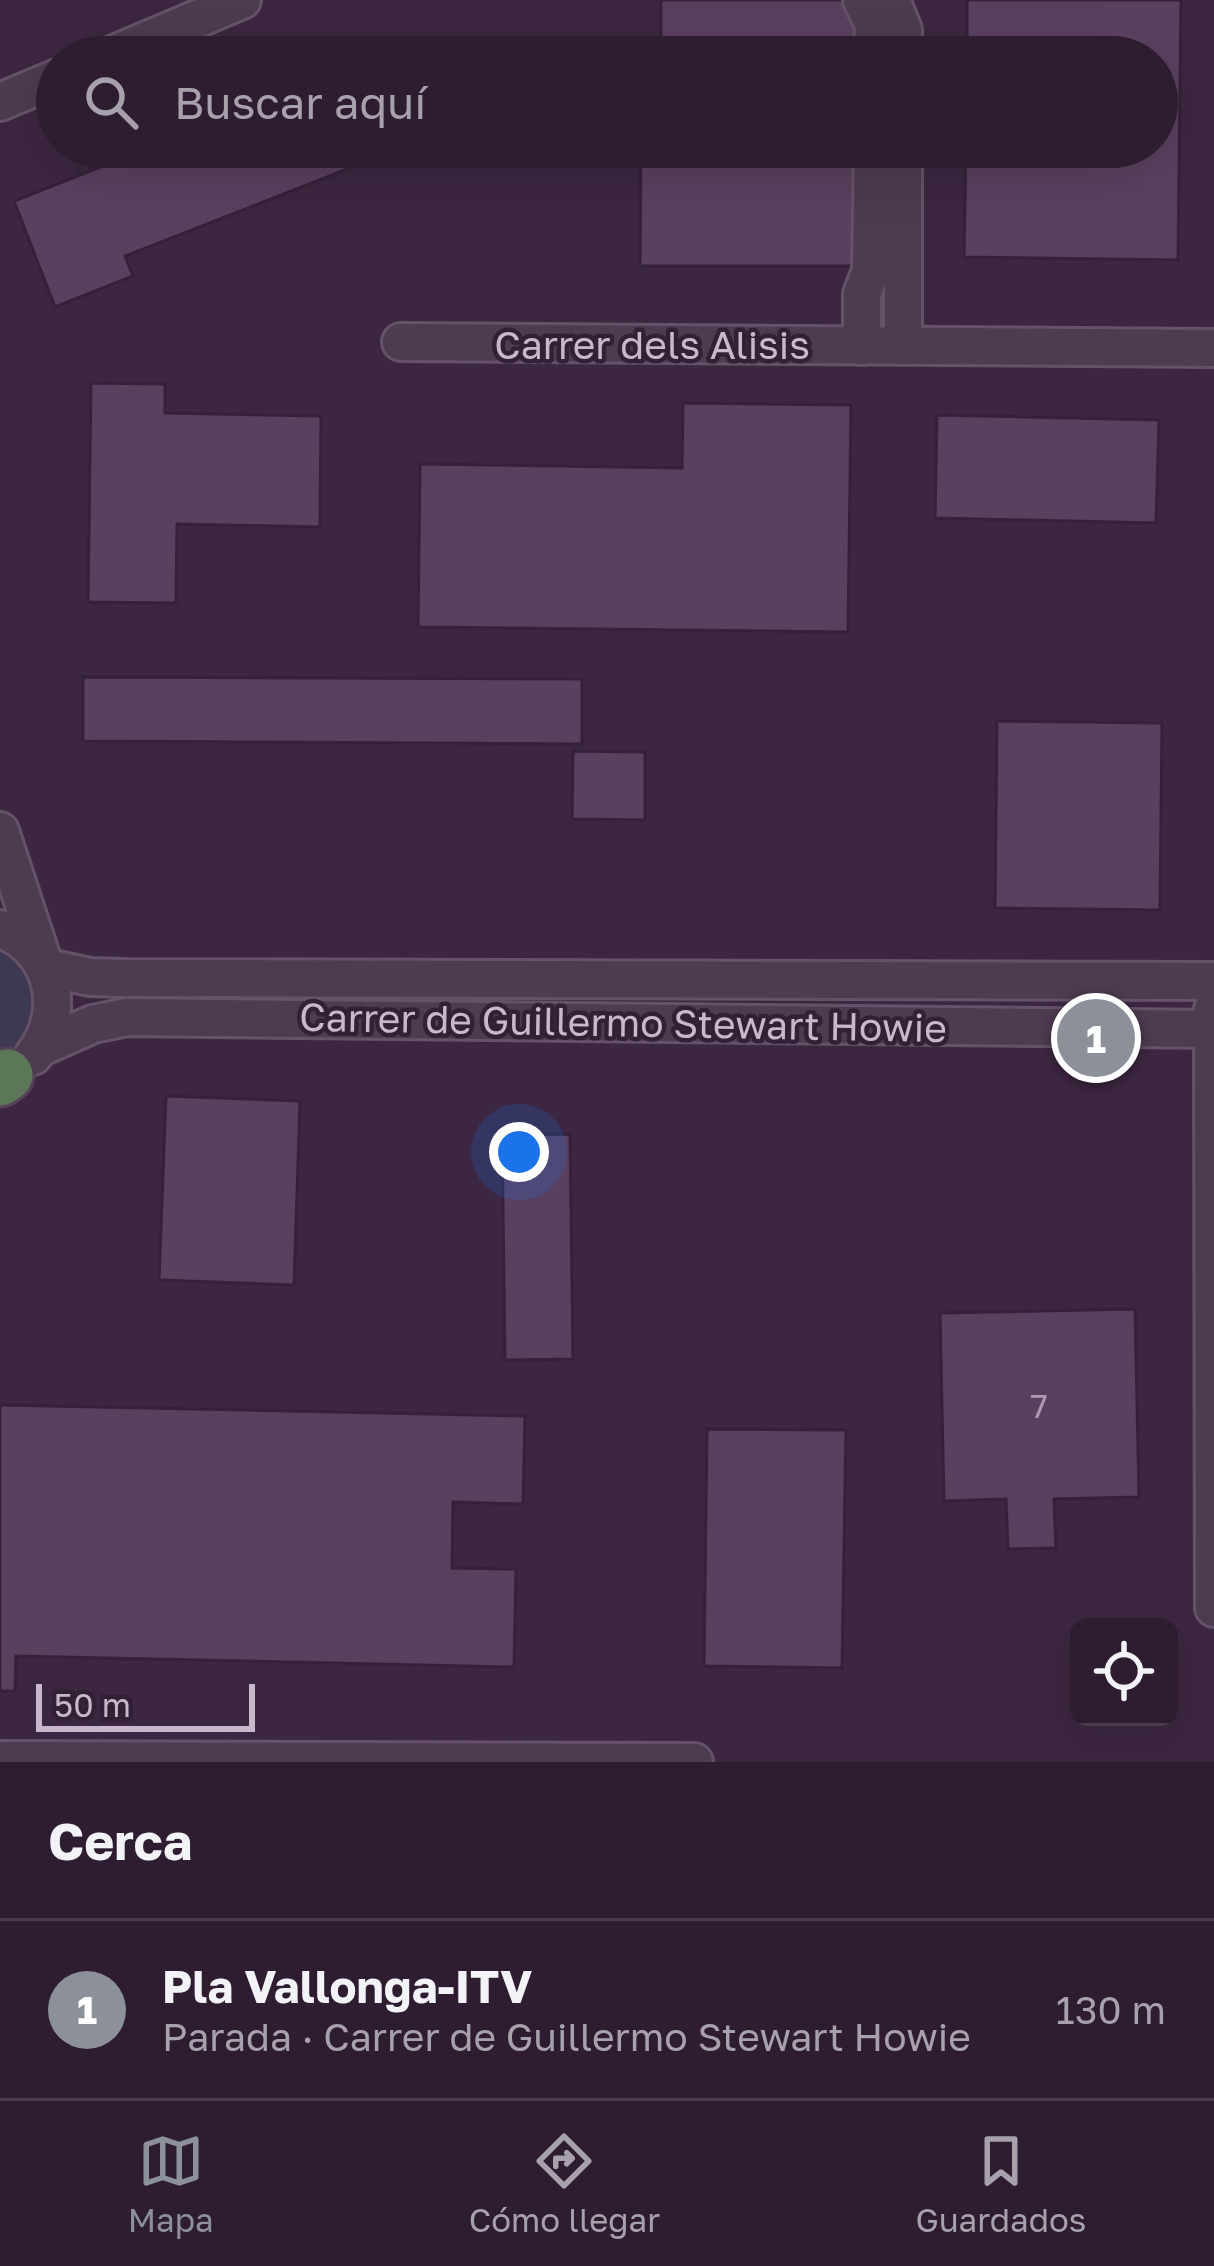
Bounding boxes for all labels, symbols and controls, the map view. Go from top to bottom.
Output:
search box [36,36,1178,168]
icon: search [78,69,144,135]
text: Buscar aquí [174,75,426,129]
street label: Carrer dels Alisis [494,321,810,368]
street label: Carrer de Guillermo Stewart Howie [299,993,947,1051]
pin: 1 [1057,993,1135,1083]
your location [489,1122,549,1182]
house number: 7 [1030,1386,1048,1425]
map controls [1070,1618,1178,1726]
button: locate [1070,1618,1178,1726]
scale bar [36,1678,255,1731]
text: 50 m [54,1685,131,1724]
text: Cerca [48,1810,192,1871]
text: Pla Vallonga-ITV [162,1959,532,2013]
text: 1 [77,1986,97,2033]
text: 130 m [1056,1986,1166,2033]
text: Parada · Carrer de Guillermo Stewart Howie [162,2013,971,2060]
tab: Mapa [128,2128,214,2239]
tab: Cómo llegar [469,2128,660,2239]
tab: Guardados [915,2128,1086,2239]

